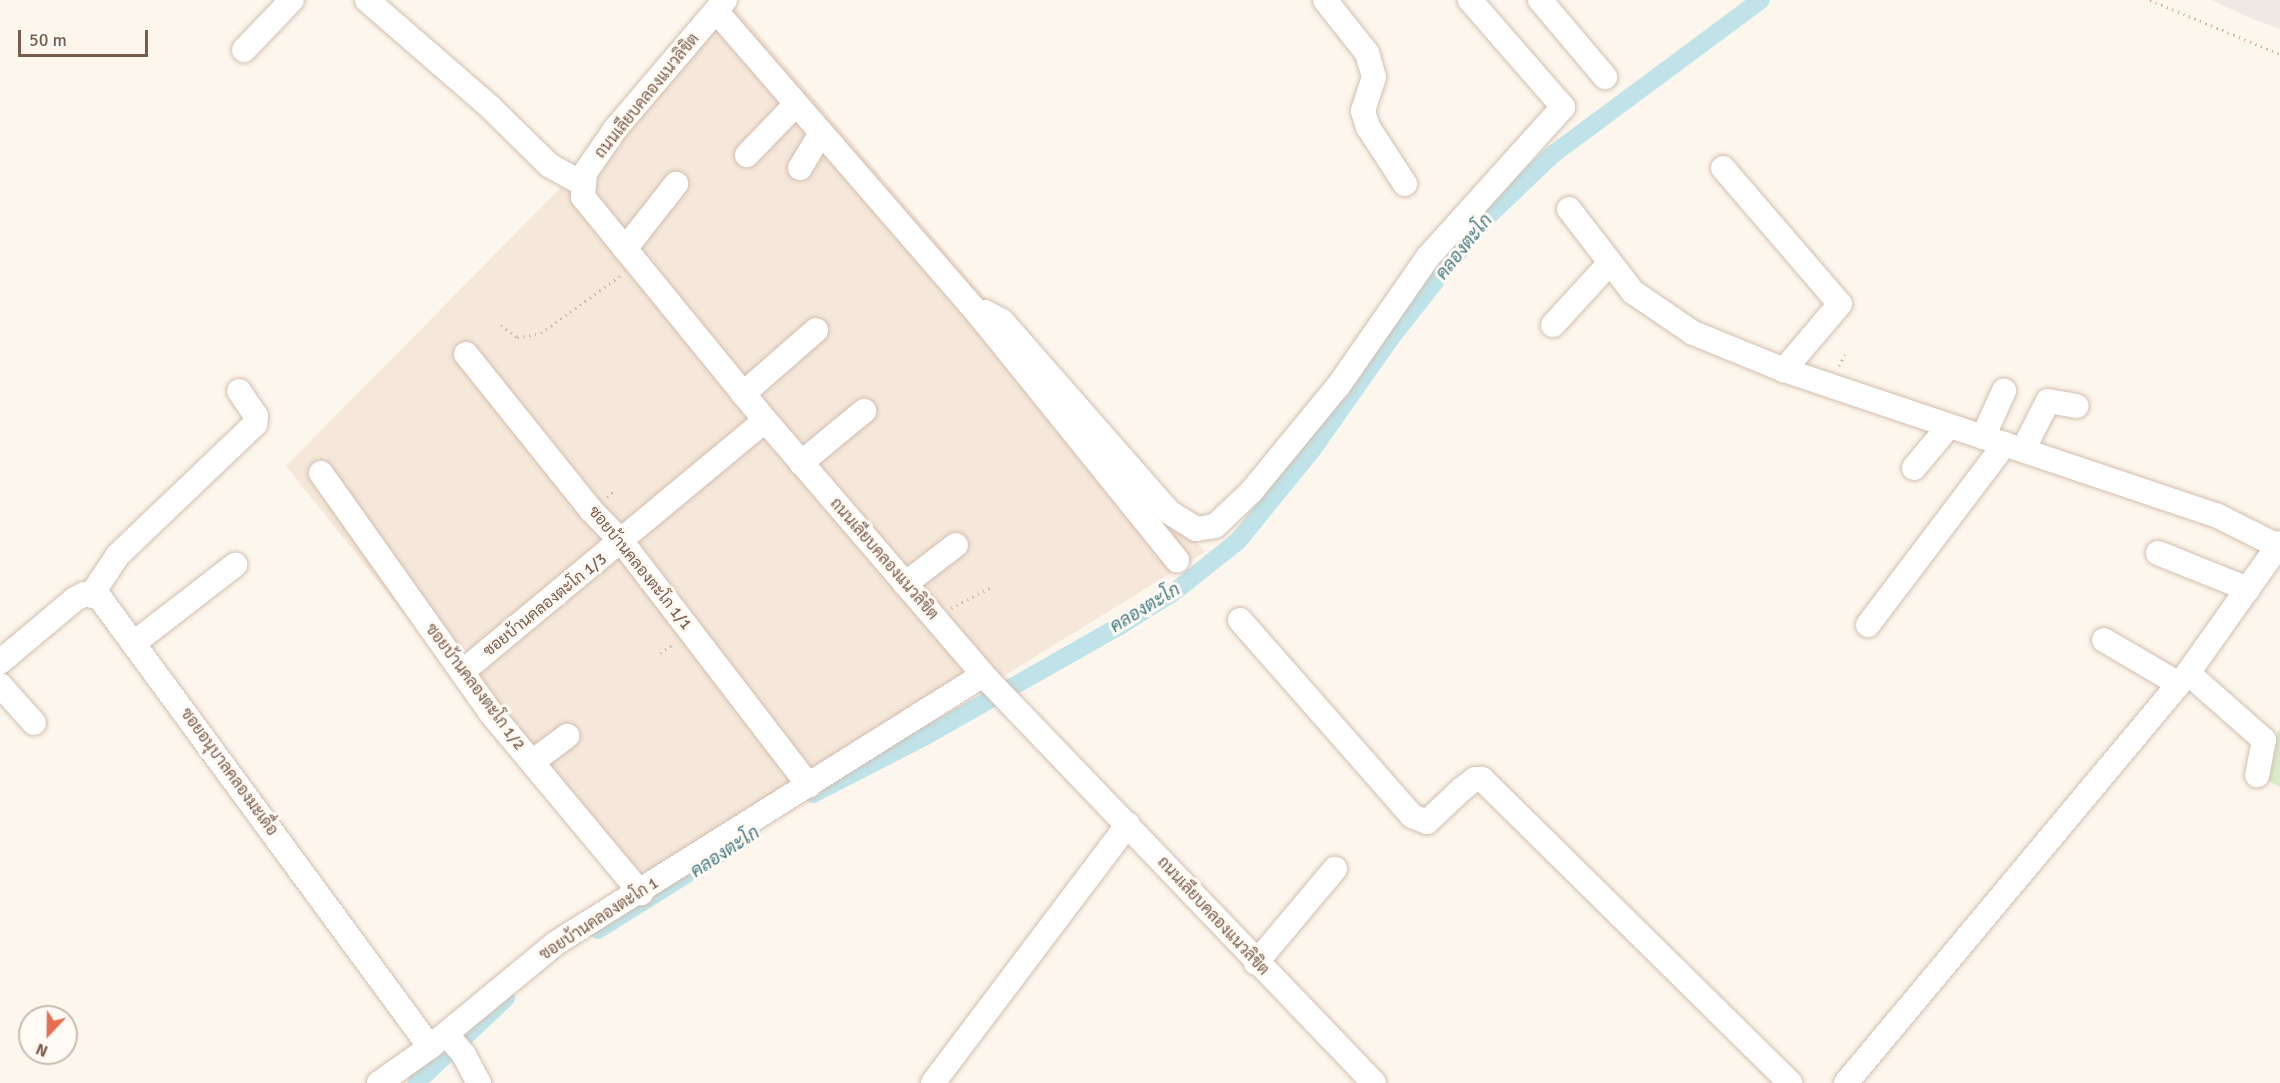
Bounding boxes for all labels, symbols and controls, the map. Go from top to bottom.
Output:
scale bar [21,18,152,56]
text: 50 m [29,29,67,51]
street label: ถนนเลียบคลองแนวลิขิต [591,30,703,162]
water label: คลองตะโก [1431,210,1497,284]
street label: ถนนเลียบคลองแนวลิขิต [826,494,942,624]
street label: ซอยบ้านคลองตะโก 1/1 [584,502,696,634]
street label: ซอยบ้านคลองตะโก 1/3 [479,549,611,661]
water label: คลองตะโก [1106,579,1184,637]
street label: ซอยบ้านคลองตะโก 1/2 [421,620,529,754]
street label: ซอยอนุบาลคลองมะเดื่อ [176,704,282,840]
water label: คลองตะโก [687,822,763,882]
street label: ถนนเลียบคลองแนวลิขิต [1153,853,1273,979]
street label: ซอยบ้านคลองตะโก 1 [536,873,662,965]
north arrow [18,1005,78,1065]
text: N [33,1038,51,1061]

